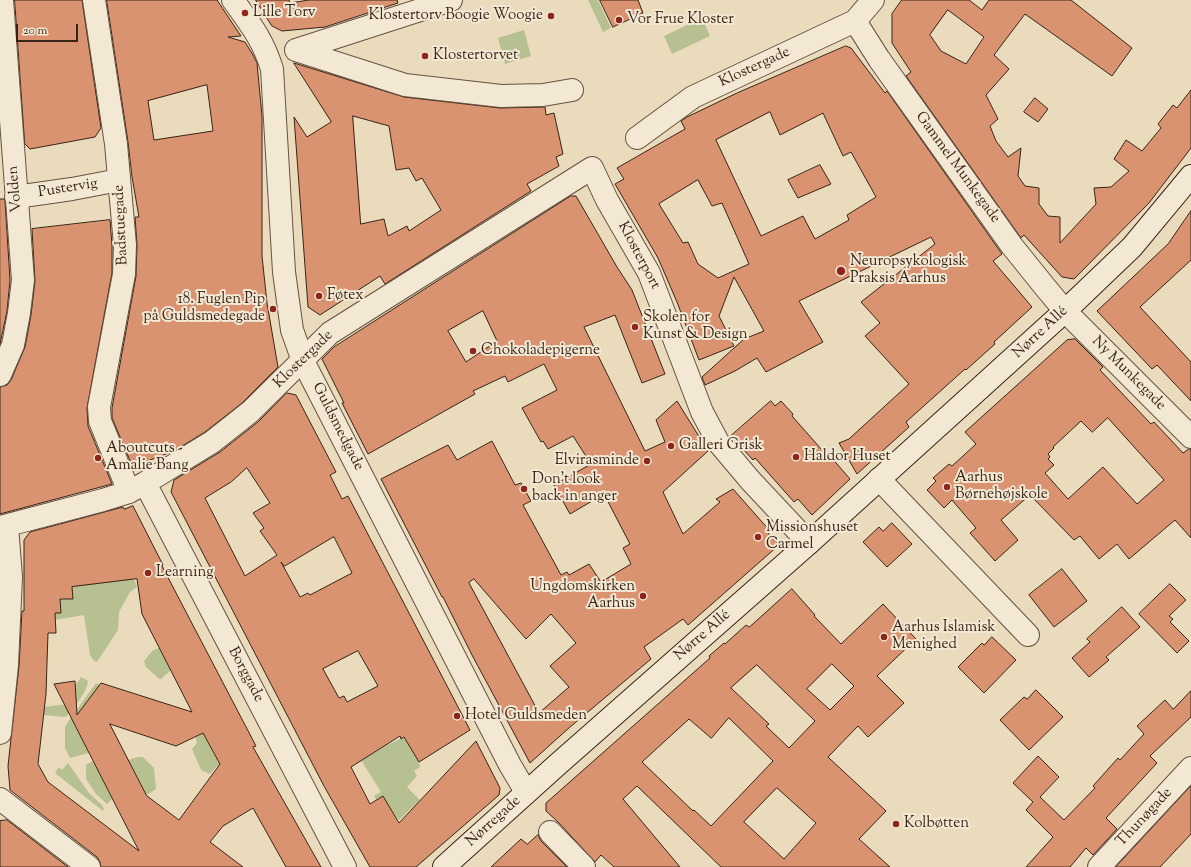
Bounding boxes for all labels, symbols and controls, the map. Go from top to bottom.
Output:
place label: Lille Torv [253,4,316,22]
place label: Klostertorv Boogie Woogie [369,7,543,25]
marker: Lille Torv [240,8,250,18]
marker: Klostertorv Boogie Woogie [546,11,556,21]
place label: Vor Frue Kloster [627,11,734,29]
marker: Vor Frue Kloster [614,15,624,25]
scale bar [18,16,80,42]
text: 20 m [23,22,47,40]
street label: Klostergade [717,44,793,92]
place label: Klostertorvet [433,47,518,65]
marker: Klostertorvet [420,51,430,61]
street label: Gammel Munkegade [911,109,1003,227]
street label: Volden [5,165,27,213]
street label: Pustervig [37,175,99,203]
street label: Badstuegade [111,184,133,266]
street label: Klosterport [613,219,663,293]
place label: Neuropsykologisk Praksis Aarhus [850,253,967,288]
marker: Neuropsykologisk Praksis Aarhus [835,265,847,277]
place label: Føtex [327,287,363,305]
place label: 18. Fuglen Pip på Guldsmedegade [143,291,265,326]
marker: Føtex [314,291,324,301]
street label: Nørre Allé [1010,303,1072,363]
marker: 18. Fuglen Pip på Guldsmedegade [268,304,278,314]
place label: Skolen for Kunst & Design [643,309,748,344]
marker: Skolen for Kunst & Design [630,322,640,332]
street label: Klostergade [270,327,338,393]
street label: Ny Munkegade [1087,333,1169,415]
place label: Chokoladepigerne [481,342,600,360]
marker: Chokoladepigerne [468,346,478,356]
street label: Guldsmedgade [307,380,367,474]
place label: Galleri Grisk [679,437,763,455]
place label: Aboutcuts - Amalie Bang [106,440,188,475]
marker: Galleri Grisk [666,441,676,451]
place label: Haldor Huset [804,448,891,466]
place label: Elvirasminde [555,452,639,470]
marker: Haldor Huset [791,452,801,462]
marker: Aboutcuts - Amalie Bang [93,453,103,463]
marker: Elvirasminde [642,456,652,466]
place label: Aarhus Børnehøjskole [955,469,1048,504]
place label: Don't look back in anger [532,471,617,506]
marker: Aarhus Børnehøjskole [942,482,952,492]
marker: Don't look back in anger [519,484,529,494]
place label: Missionshuset Carmel [766,519,858,554]
marker: Missionshuset Carmel [753,532,763,542]
place label: Learning [156,564,214,582]
marker: Learning [143,568,153,578]
place label: Ungdomskirken Aarhus [530,578,635,613]
marker: Ungdomskirken Aarhus [638,591,648,601]
street label: Nørre Allé [671,607,735,665]
place label: Aarhus Islamisk Menighed [892,619,995,654]
marker: Aarhus Islamisk Menighed [879,632,889,642]
street label: Borggade [223,644,267,706]
place label: Hotel Guldsmeden [465,707,587,725]
marker: Hotel Guldsmeden [452,711,462,721]
street label: Thunøgade [1113,785,1177,851]
street label: Nørregade [463,793,525,851]
place label: Kolbøtten [904,815,969,833]
marker: Kolbøtten [891,819,901,829]

